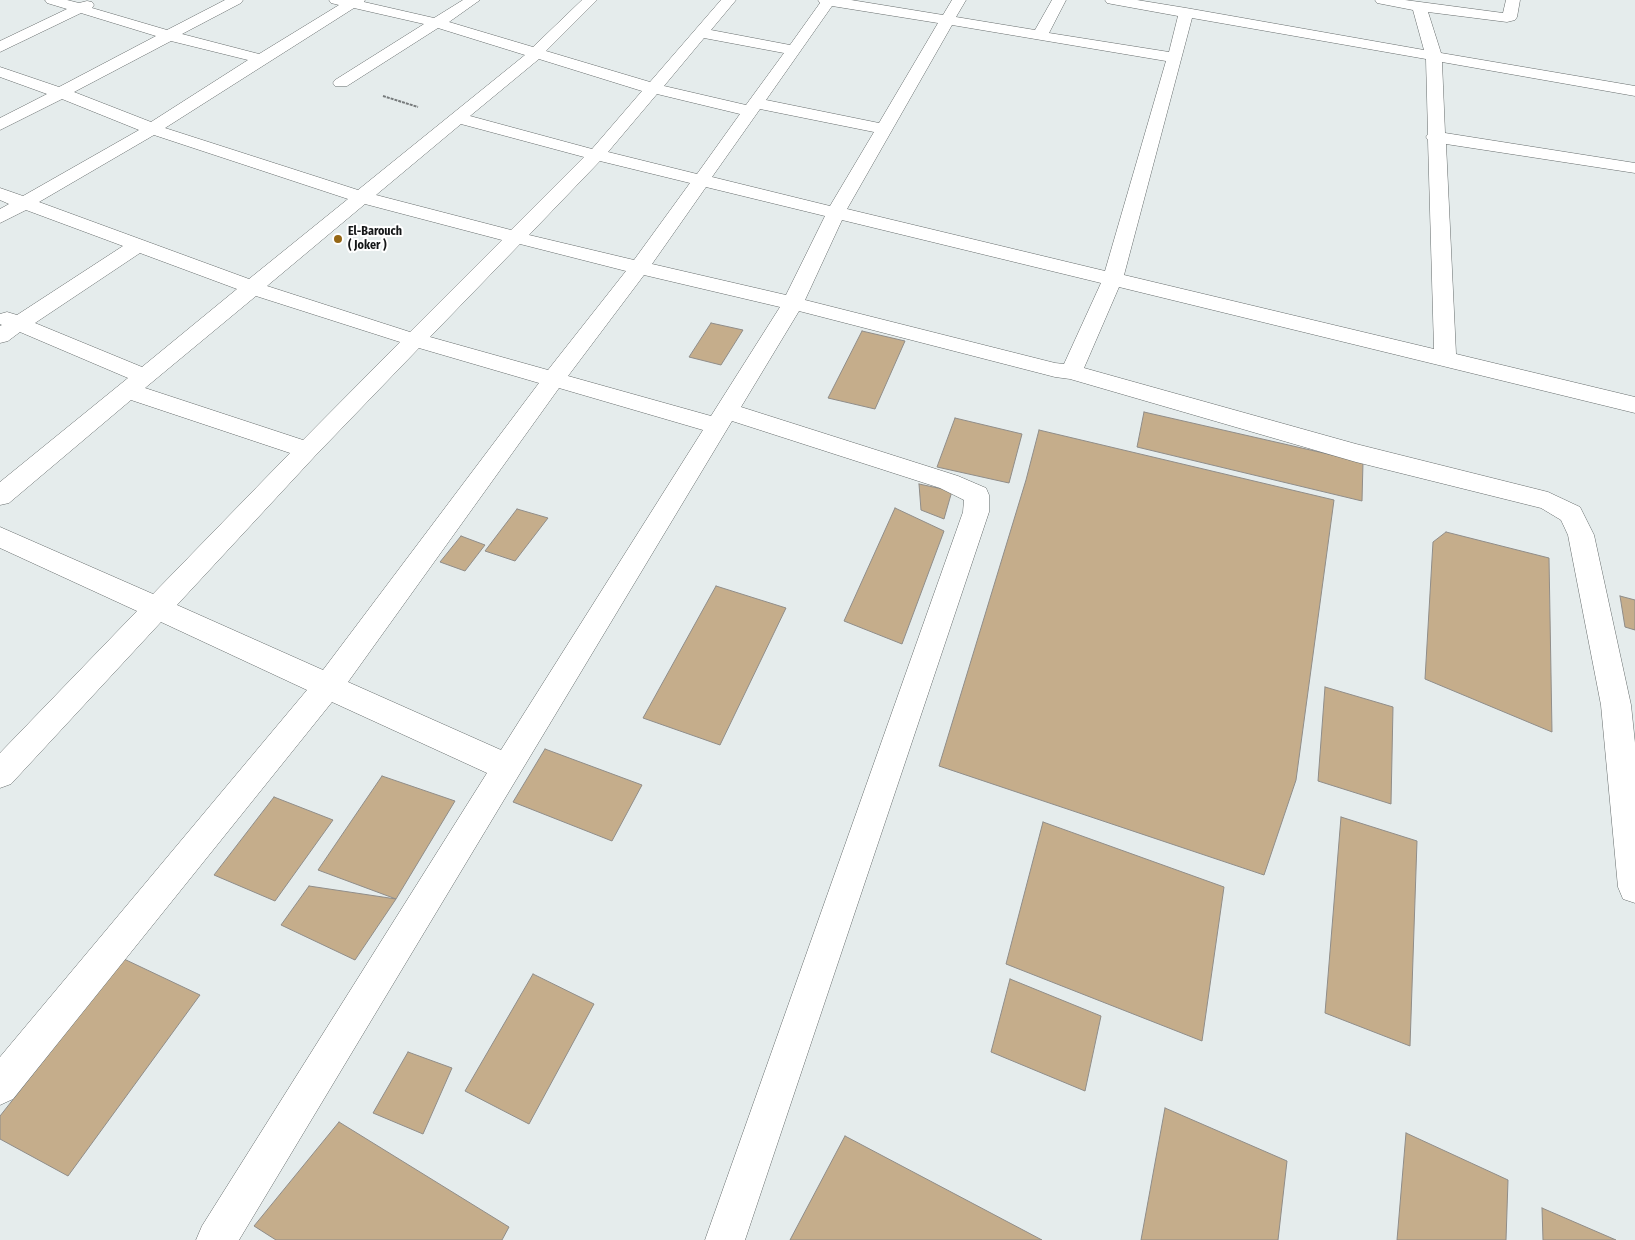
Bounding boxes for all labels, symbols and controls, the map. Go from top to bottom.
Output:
place label: El-Barouch ( Joker ) [348,225,402,253]
marker: El-Barouch ( Joker ) [332,233,344,245]

